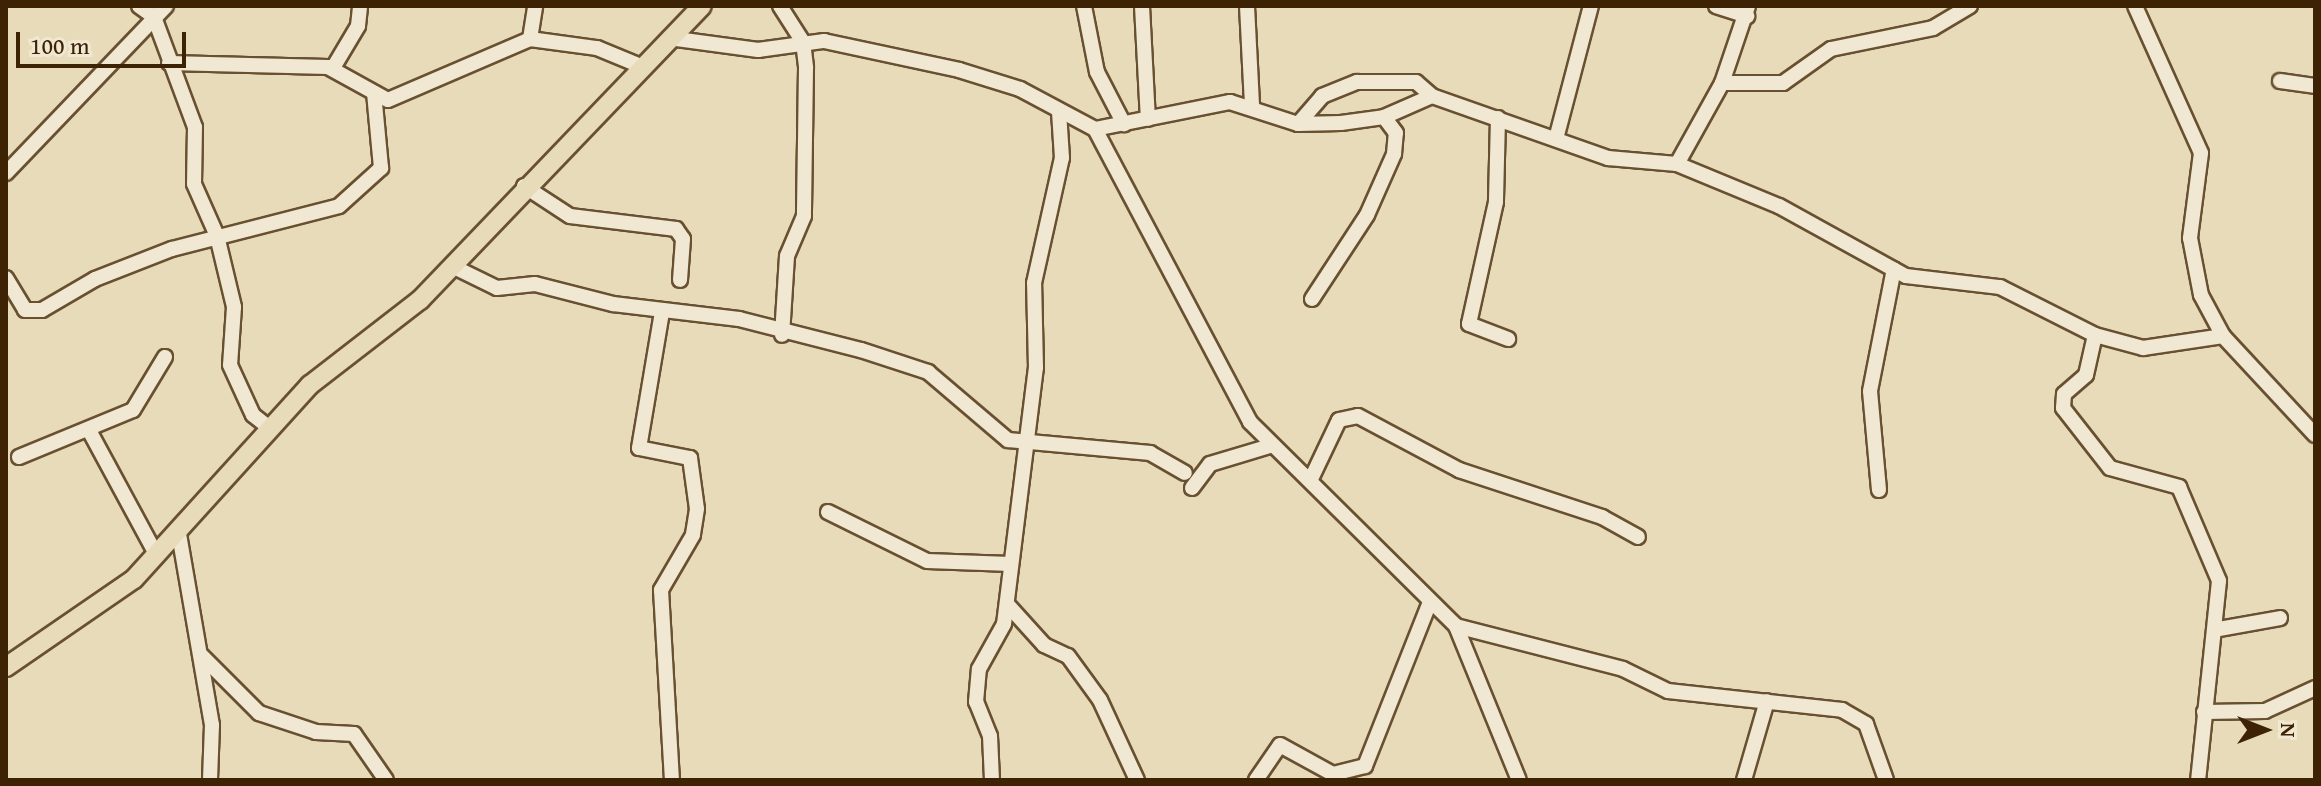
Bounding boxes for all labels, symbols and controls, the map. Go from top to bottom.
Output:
scale bar [20,16,190,66]
text: 100 m [30,28,90,63]
north arrow [2225,690,2305,770]
text: N [2273,723,2305,737]

